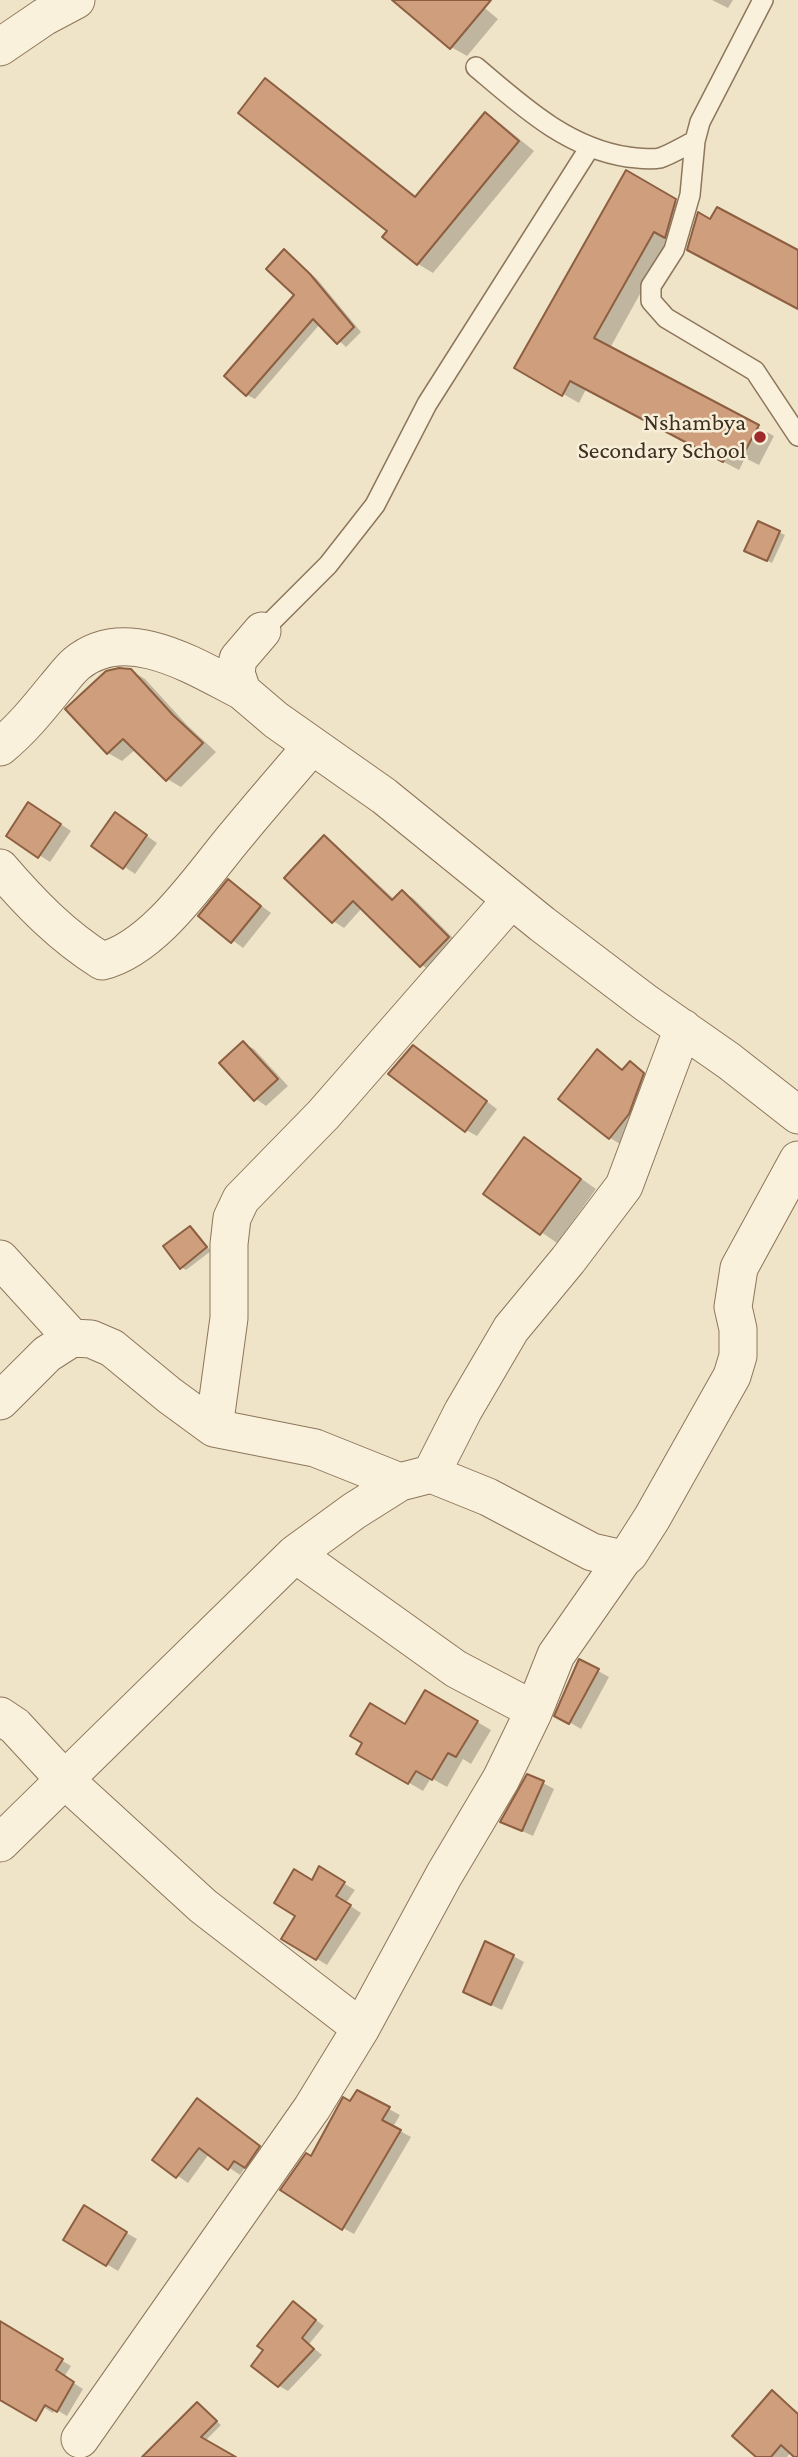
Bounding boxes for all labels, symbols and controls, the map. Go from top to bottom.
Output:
place label: Nshambya Secondary School [578,409,746,465]
marker: Nshambya Secondary School [752,429,768,445]

